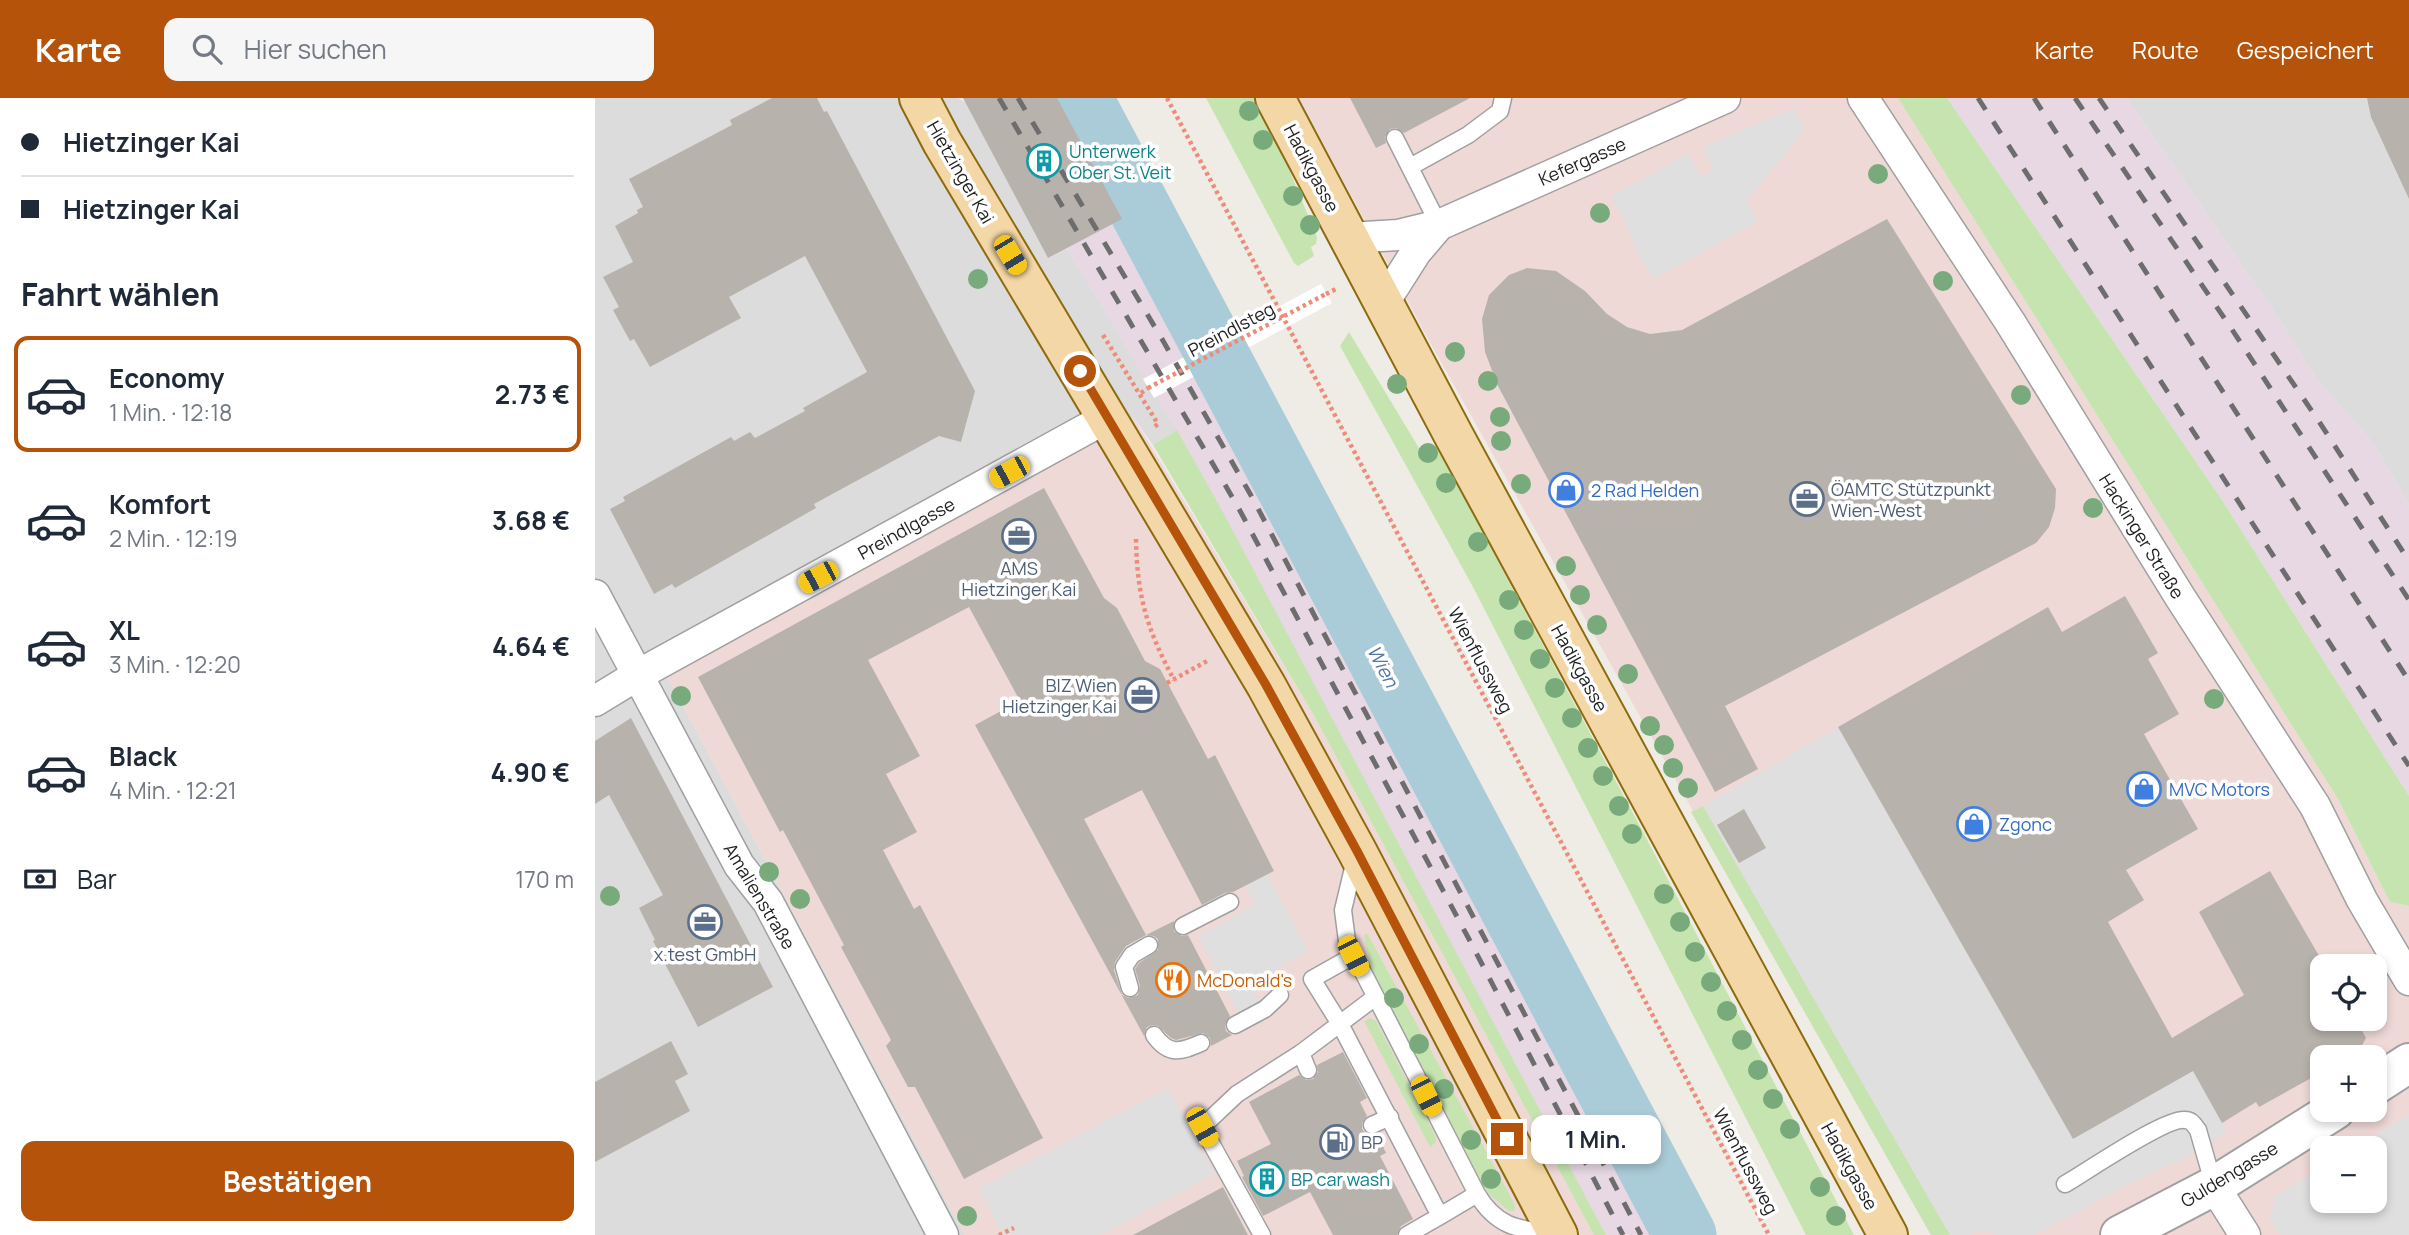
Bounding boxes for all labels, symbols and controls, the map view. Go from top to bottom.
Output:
search box [164,18,654,81]
text: Karte [35,27,122,72]
icon: search [188,30,226,68]
text: Hier suchen [244,31,387,67]
text: Karte [2035,33,2094,66]
text: Route [2132,33,2199,66]
text: Gespeichert [2237,33,2374,66]
street label: Hietzinger Kai [922,116,1000,228]
street label: Hadikgasse [1279,120,1345,216]
text: Hietzinger Kai [63,124,240,160]
street label: Kefergasse [1535,131,1629,191]
place label: Unterwerk Ober St. Veit [1069,139,1171,184]
building icon: Unterwerk Ober St. Veit [1025,142,1063,180]
text: Hietzinger Kai [63,191,240,227]
car [991,232,1030,278]
text: Fahrt wählen [21,272,220,316]
street label: Preindlsteg [1183,296,1279,362]
route start [1064,355,1096,387]
text: Economy [109,360,224,396]
icon: car [25,363,88,426]
text: 2.73 € [495,376,570,412]
text: 1 Min. · 12:18 [109,396,232,428]
car [986,453,1033,491]
street label: Hackinger Straße [2094,469,2190,603]
shop icon: 2 Rad Helden [1547,471,1585,509]
place label: ÖAMTC Stützpunkt Wien-West [1831,477,1991,522]
place label: 2 Rad Helden [1591,478,1699,502]
office icon: ÖAMTC Stützpunkt Wien-West [1788,480,1826,518]
text: Komfort [109,486,211,522]
icon: car [25,489,88,552]
street label: Preindlgasse [853,491,959,565]
text: 3.68 € [492,502,570,538]
office icon: AMS Hietzinger Kai [1000,517,1038,555]
text: 2 Min. · 12:19 [109,522,238,554]
place label: AMS Hietzinger Kai [962,556,1076,601]
car [795,558,842,596]
street label: Wienflussweg [1443,603,1519,717]
text: XL [109,612,140,648]
icon: car [25,615,88,678]
street label: Hadikgasse [1546,620,1614,716]
text: 4.64 € [492,628,570,664]
water label: Wien [1361,640,1405,692]
text: 3 Min. · 12:20 [109,648,241,680]
place label: BIZ Wien Hietzinger Kai [1002,673,1117,718]
office icon: BIZ Wien Hietzinger Kai [1123,676,1161,714]
text: Black [109,738,177,774]
icon: car [25,741,88,804]
text: 4.90 € [491,754,570,790]
shop icon: MVC Motors [2125,770,2163,808]
text: 4 Min. · 12:21 [109,774,237,806]
place label: MVC Motors [2169,777,2270,801]
shop icon: Zgonc [1955,805,1993,843]
place label: Zgonc [1999,812,2052,836]
street label: Amalienstraße [719,838,801,954]
icon: cash [21,860,59,898]
text: Bar [77,861,117,897]
text: 170 m [515,863,574,895]
office icon: x.test GmbH [686,903,724,941]
car [1335,933,1372,979]
place label: x.test GmbH [654,942,756,966]
map controls [2310,954,2387,1213]
button: locate [2310,954,2387,1031]
restaurant icon: McDonald's [1154,961,1192,999]
place label: McDonald's [1197,968,1292,992]
button: + [2310,1045,2387,1122]
car [1408,1073,1445,1119]
car [1183,1104,1222,1150]
street label: Wienflussweg [1708,1104,1784,1218]
callout: 1 Min. [1531,1114,1661,1164]
street label: Hadikgasse [1816,1118,1884,1214]
fuel station icon: BP [1318,1123,1356,1161]
route end [1491,1123,1523,1155]
text: 1 Min. [1565,1123,1627,1155]
place label: BP [1361,1130,1383,1154]
street label: Guldengasse [2176,1136,2282,1212]
button: − [2310,1136,2387,1213]
button: Bestätigen [21,1141,574,1221]
building icon: BP car wash [1248,1160,1286,1198]
place label: BP car wash [1291,1167,1390,1191]

